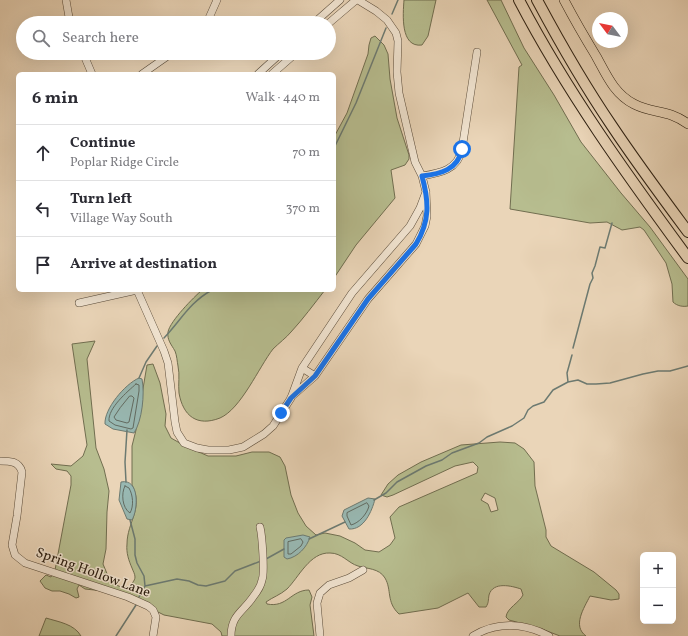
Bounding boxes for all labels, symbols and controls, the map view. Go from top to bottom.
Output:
north arrow [592,12,628,48]
search box [16,16,336,60]
icon: search [30,27,52,49]
text: Search here [62,28,139,49]
text: 6 min [32,87,78,110]
text: Walk · 440 m [245,89,320,107]
text: Continue [70,133,135,154]
route start [453,140,471,158]
icon: ahead [32,142,54,164]
text: 70 m [292,144,320,162]
text: Poplar Ridge Circle [70,154,179,172]
text: Turn left [70,189,132,210]
icon: left [32,198,54,220]
text: 370 m [286,200,320,218]
text: Village Way South [70,210,173,228]
icon: arrive [32,254,54,276]
text: Arrive at destination [70,254,217,275]
route end [272,404,290,422]
street label: Spring Hollow Lane [33,543,153,603]
map controls [640,552,676,624]
button: + [640,552,676,588]
button: − [640,588,676,624]

